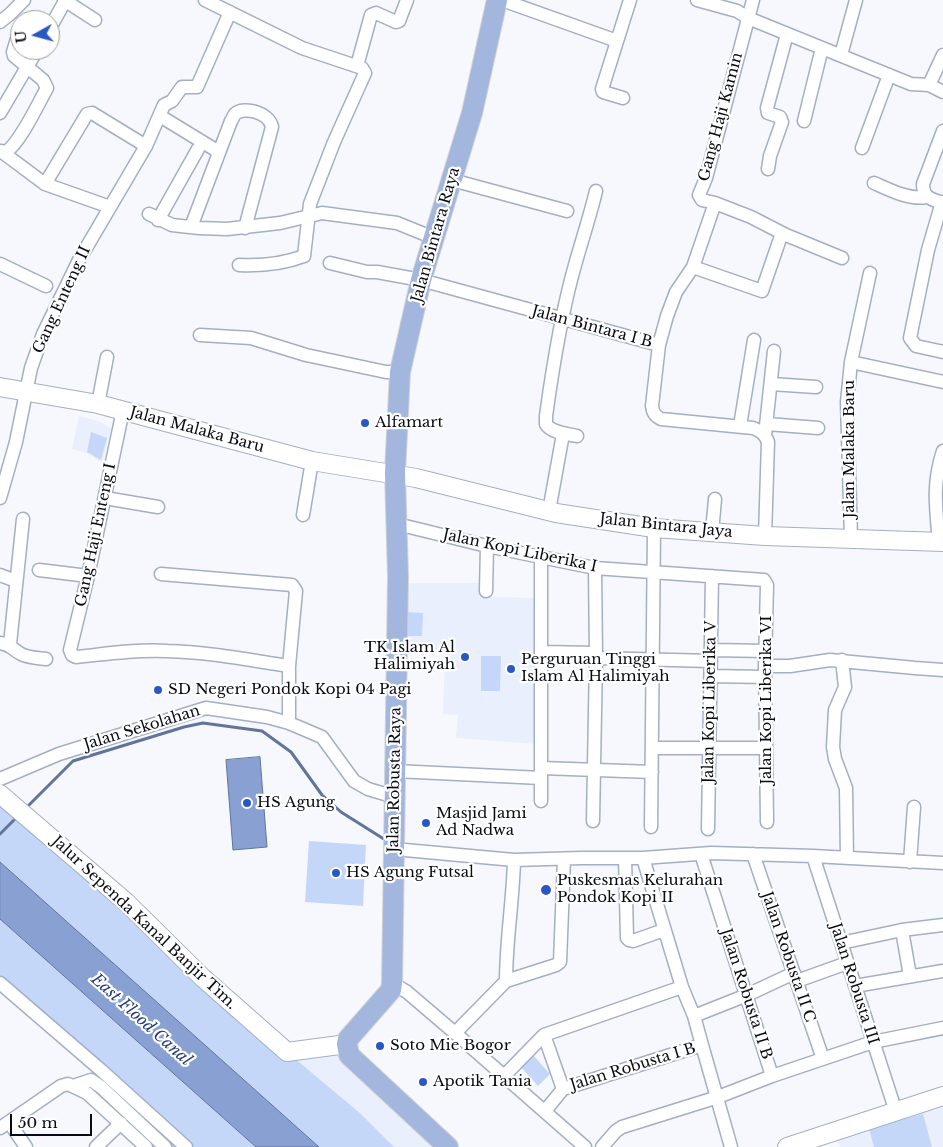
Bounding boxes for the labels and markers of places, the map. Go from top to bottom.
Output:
place label: Alfamart [375,414,443,432]
marker: Alfamart [359,417,371,429]
place label: TK Islam Al Halimiyah [364,639,455,674]
marker: TK Islam Al Halimiyah [459,651,471,663]
place label: Perguruan Tinggi Islam Al Halimiyah [521,651,670,686]
marker: Perguruan Tinggi Islam Al Halimiyah [505,663,517,675]
place label: SD Negeri Pondok Kopi 04 Pagi [168,681,411,699]
marker: SD Negeri Pondok Kopi 04 Pagi [152,684,164,696]
place label: HS Agung [257,794,335,812]
marker: HS Agung [241,797,253,809]
place label: Masjid Jami Ad Nadwa [436,805,527,840]
marker: Masjid Jami Ad Nadwa [420,817,432,829]
place label: HS Agung Futsal [346,864,474,882]
marker: HS Agung Futsal [330,867,342,879]
place label: Puskesmas Kelurahan Pondok Kopi II [557,872,723,907]
marker: Puskesmas Kelurahan Pondok Kopi II [539,883,553,897]
place label: Soto Mie Bogor [390,1037,511,1055]
marker: Soto Mie Bogor [374,1040,386,1052]
place label: Apotik Tania [433,1073,531,1091]
marker: Apotik Tania [417,1076,429,1088]

